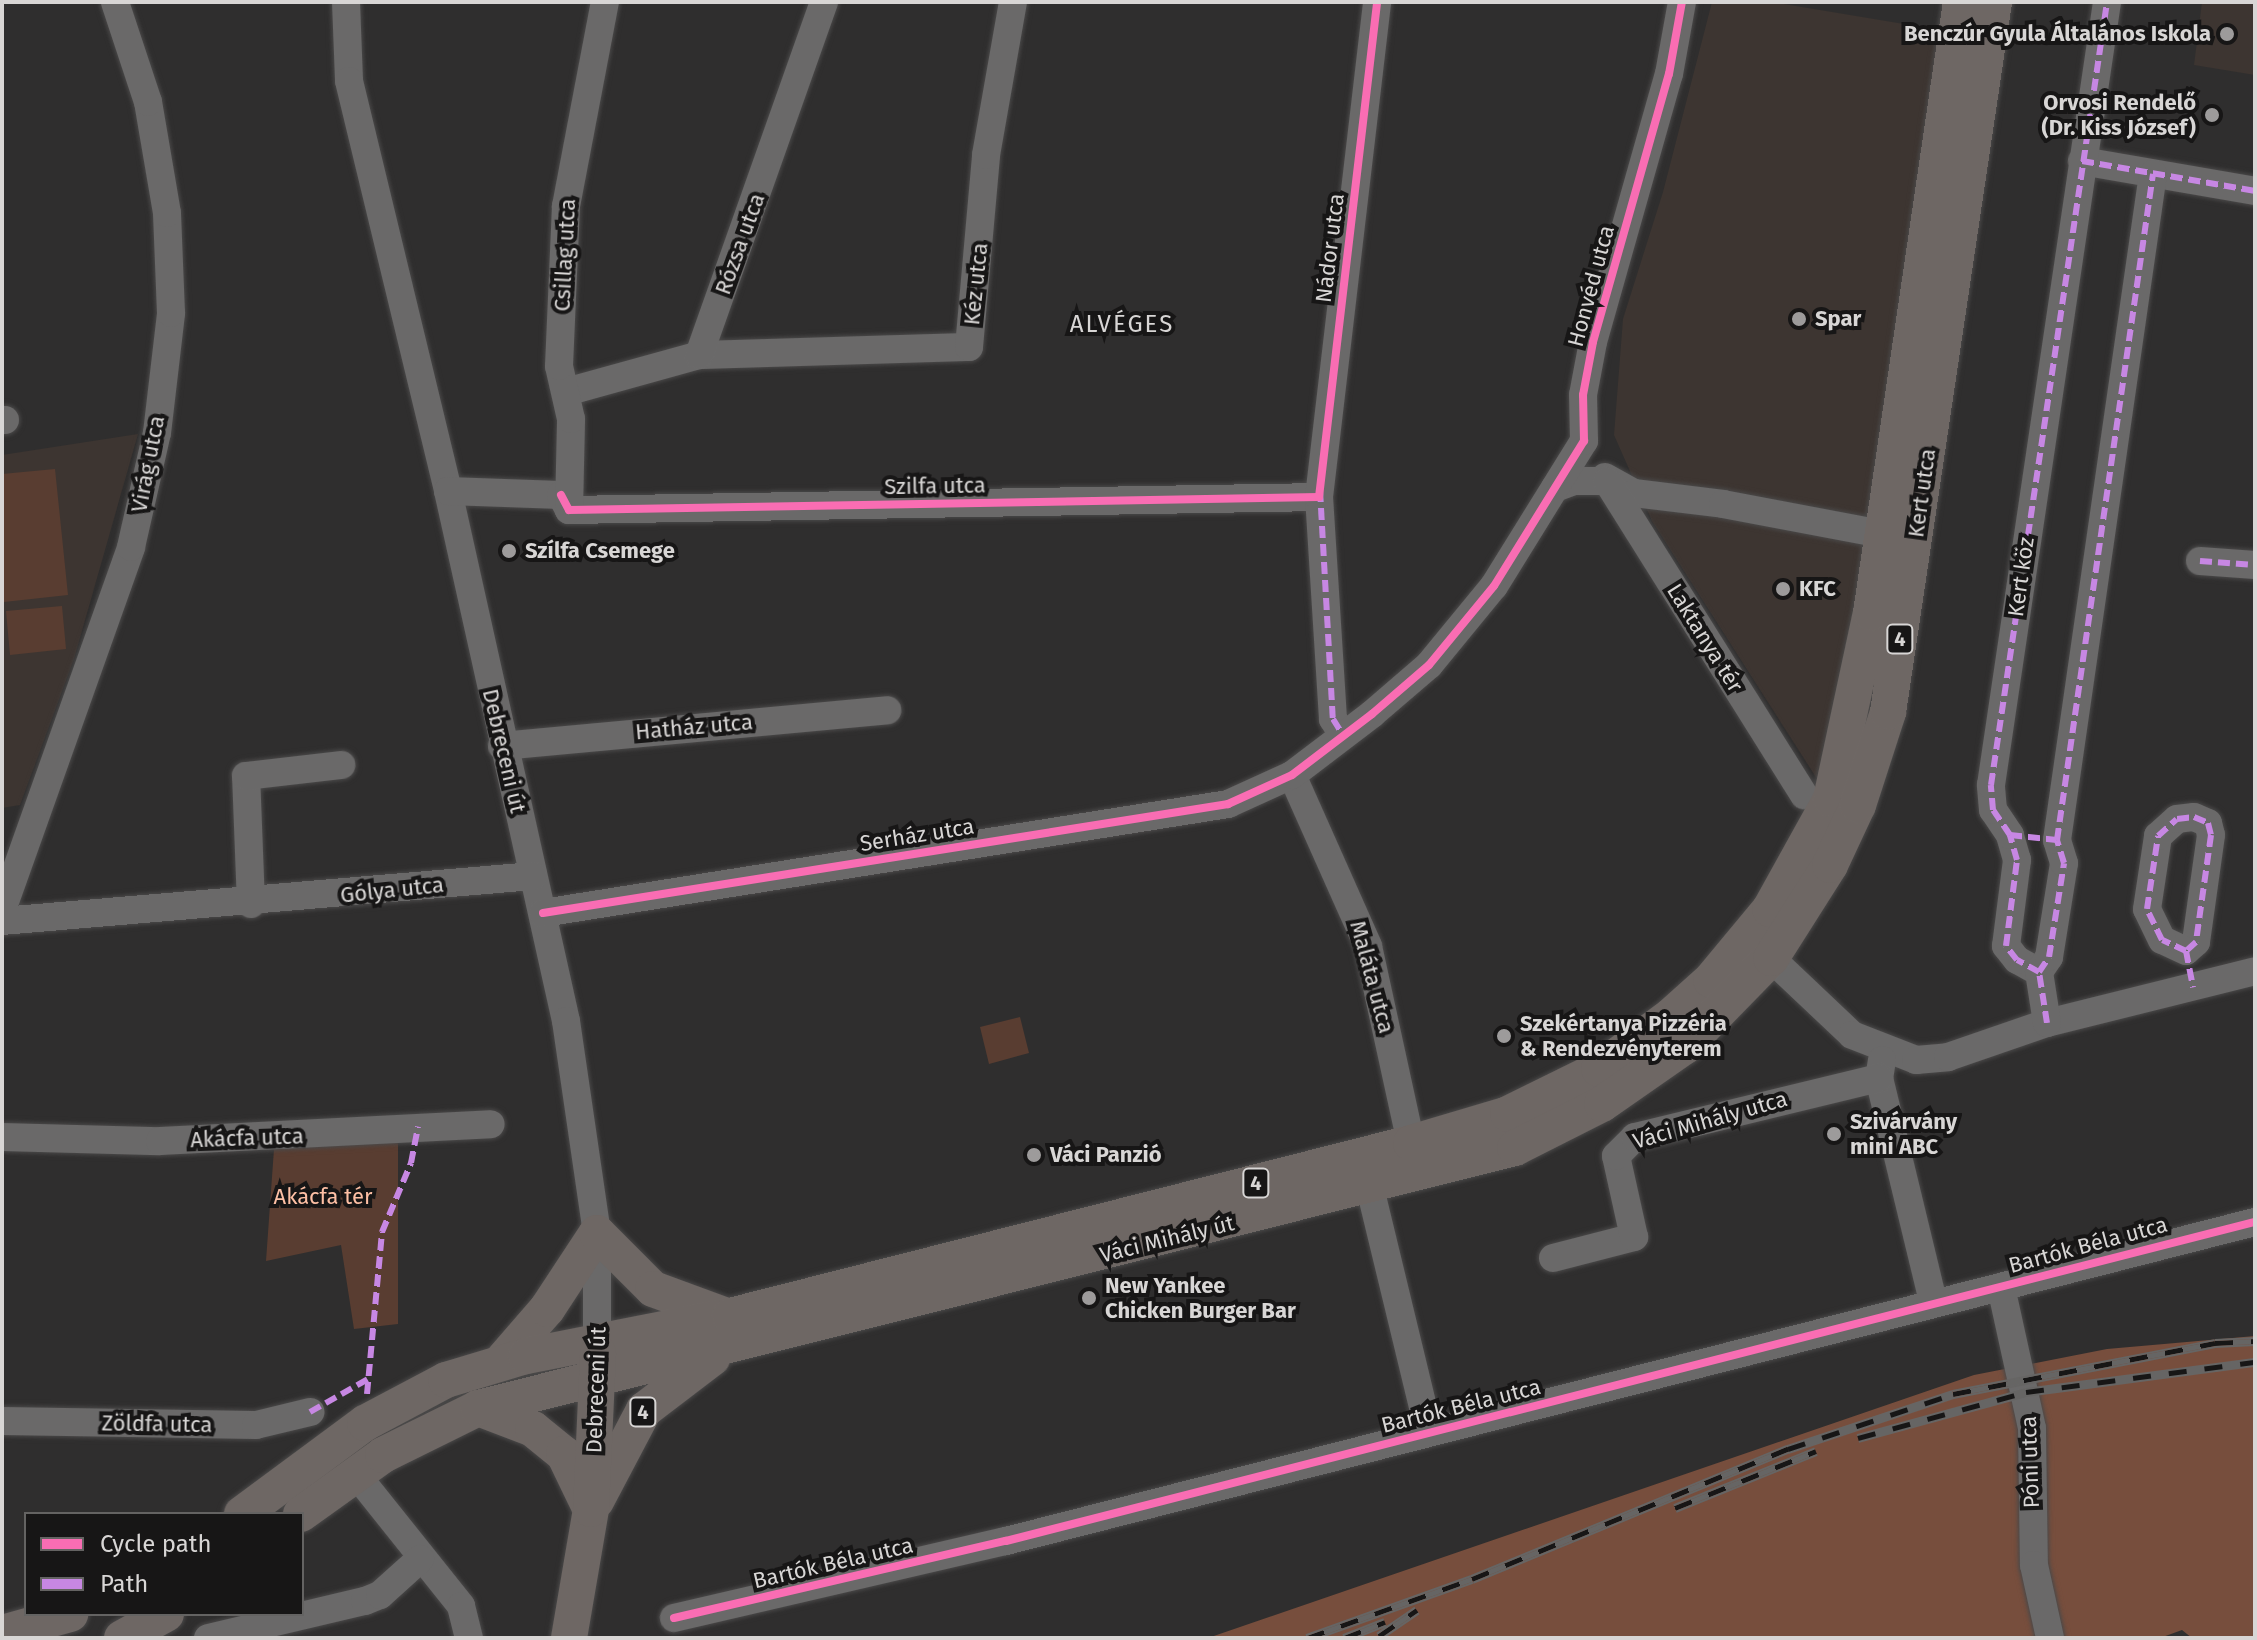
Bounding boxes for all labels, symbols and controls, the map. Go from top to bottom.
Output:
place label: Benczúr Gyula Általános Iskola [1904,21,2211,47]
marker: Benczúr Gyula Általános Iskola [2218,25,2236,43]
place label: Orvosi Rendelő (Dr. Kiss József) [2041,89,2196,140]
marker: Orvosi Rendelő (Dr. Kiss József) [2203,106,2221,124]
street label: Rózsa utca [710,190,770,298]
street label: Nádor utca [1310,192,1350,304]
street label: Csillag utca [549,198,581,312]
street label: Honvéd utca [1562,222,1620,350]
street label: Kéz utca [959,242,993,326]
place label: Spar [1815,306,1861,332]
marker: Spar [1790,310,1808,328]
district label: ALVÉGES [1070,311,1174,339]
street label: Virág utca [126,413,170,515]
street label: Kert utca [1903,447,1941,539]
street label: Szilfa utca [884,472,986,500]
street label: Kert köz [2002,535,2040,619]
place label: Szílfa Csemege [525,538,675,564]
marker: Szílfa Csemege [500,542,518,560]
place label: KFC [1799,576,1836,602]
street label: Laktanya tér [1661,579,1749,697]
marker: KFC [1774,580,1792,598]
road number: 4 [1886,623,1914,655]
street label: Debreceni út [477,686,531,816]
street label: Hatház utca [634,709,754,745]
street label: Serház utca [858,813,976,857]
street label: Gólya utca [339,871,445,909]
street label: Maláta utca [1344,918,1400,1036]
place label: Szekértanya Pizzéria & Rendezvényterem [1520,1010,1727,1062]
marker: Szekértanya Pizzéria & Rendezvényterem [1495,1027,1513,1045]
street label: Váci Mihály utca [1630,1085,1790,1155]
place label: Szivárvány mini ABC [1850,1108,1957,1160]
street label: Akácfa utca [190,1123,304,1153]
marker: Szivárvány mini ABC [1825,1125,1843,1143]
place label: Váci Panzió [1050,1142,1162,1168]
marker: Váci Panzió [1025,1146,1043,1164]
road number: 4 [1242,1167,1270,1199]
park label: Akácfa tér [274,1184,372,1210]
street label: Váci Mihály út [1097,1210,1237,1268]
street label: Bartók Béla utca [2006,1211,2170,1279]
place label: New Yankee Chicken Burger Bar [1105,1272,1296,1324]
marker: New Yankee Chicken Burger Bar [1080,1289,1098,1307]
street label: Debreceni út [581,1326,611,1454]
street label: Bartók Béla utca [1378,1373,1544,1439]
road number: 4 [629,1396,657,1428]
street label: Zöldfa utca [101,1410,213,1438]
street label: Póni utca [2015,1415,2045,1509]
legend [24,1512,304,1616]
text: Cycle path [100,1530,212,1558]
street label: Bartók Béla utca [750,1532,916,1594]
text: Path [100,1570,148,1598]

